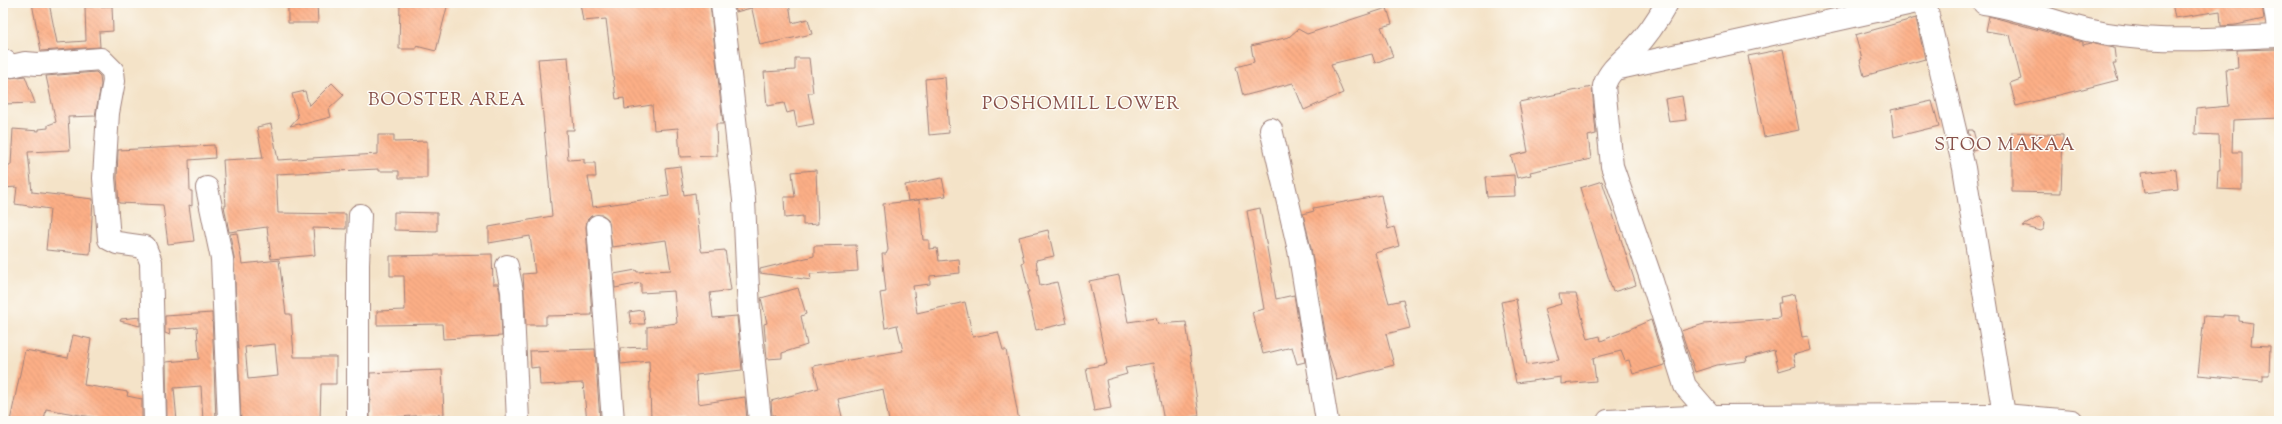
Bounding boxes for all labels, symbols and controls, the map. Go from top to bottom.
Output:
district label: BOOSTER AREA [368,88,526,114]
district label: POSHOMILL LOWER [982,92,1180,118]
district label: STOO MAKAA [1934,133,2076,159]

